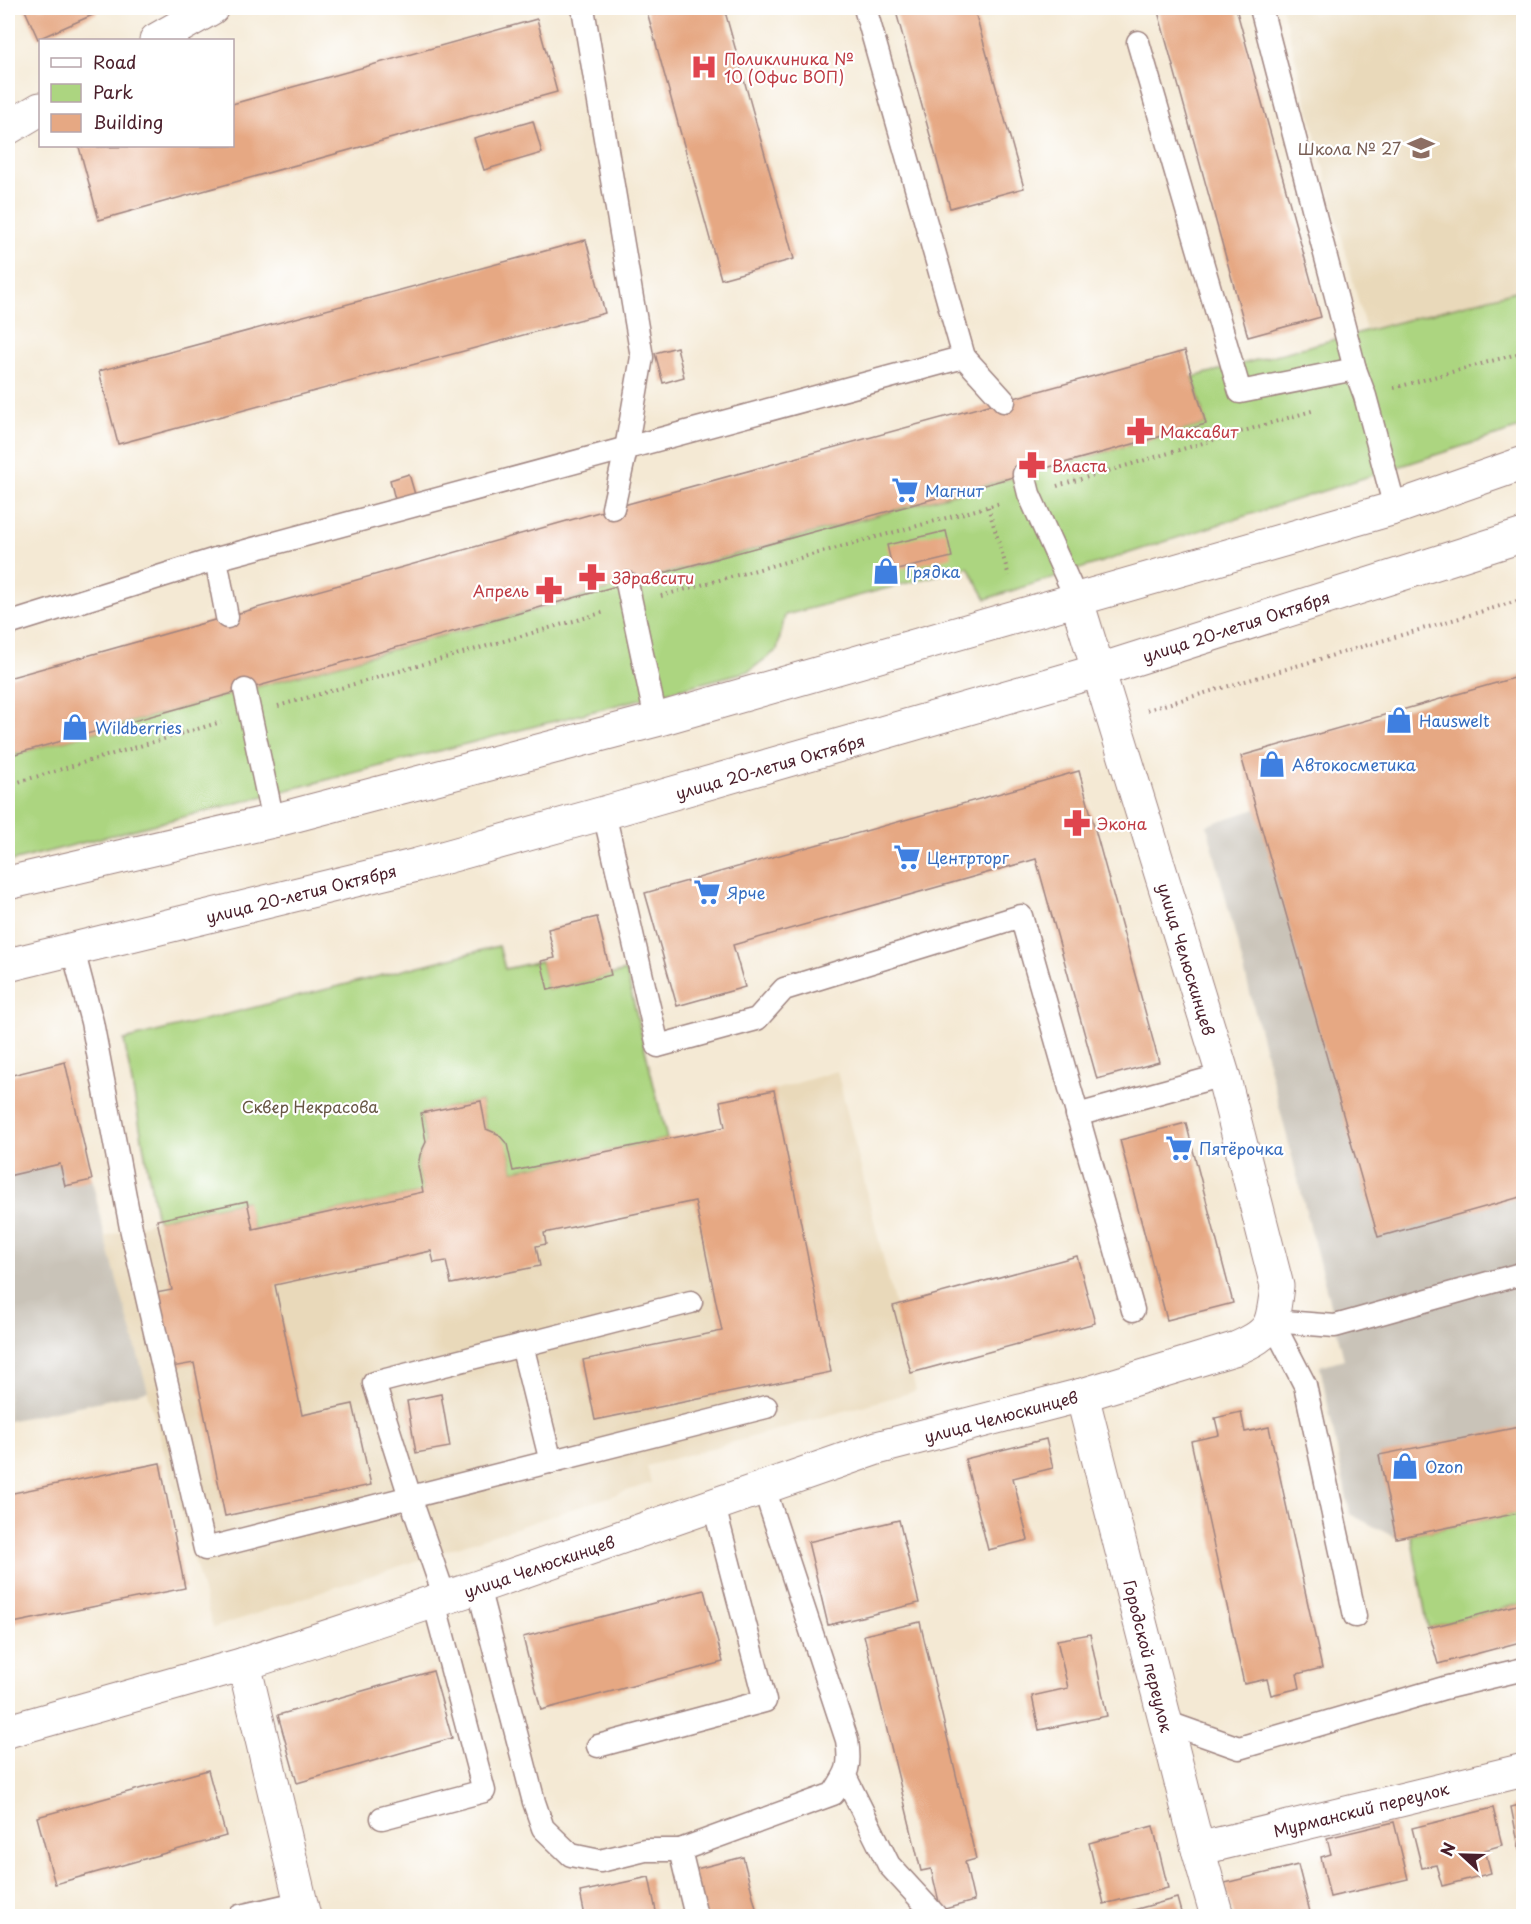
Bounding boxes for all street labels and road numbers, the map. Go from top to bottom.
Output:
street label: улица 20-летия Октября [1139,584,1333,668]
street label: улица 20-летия Октября [673,727,867,805]
street label: улица 20-летия Октября [203,858,399,928]
street label: улица Челюскинцев [1152,880,1222,1038]
street label: улица Челюскинцев [921,1384,1081,1448]
street label: улица Челюскинцев [460,1529,618,1603]
street label: Городской переулок [1118,1577,1180,1735]
street label: Мурманский переулок [1271,1775,1452,1842]

